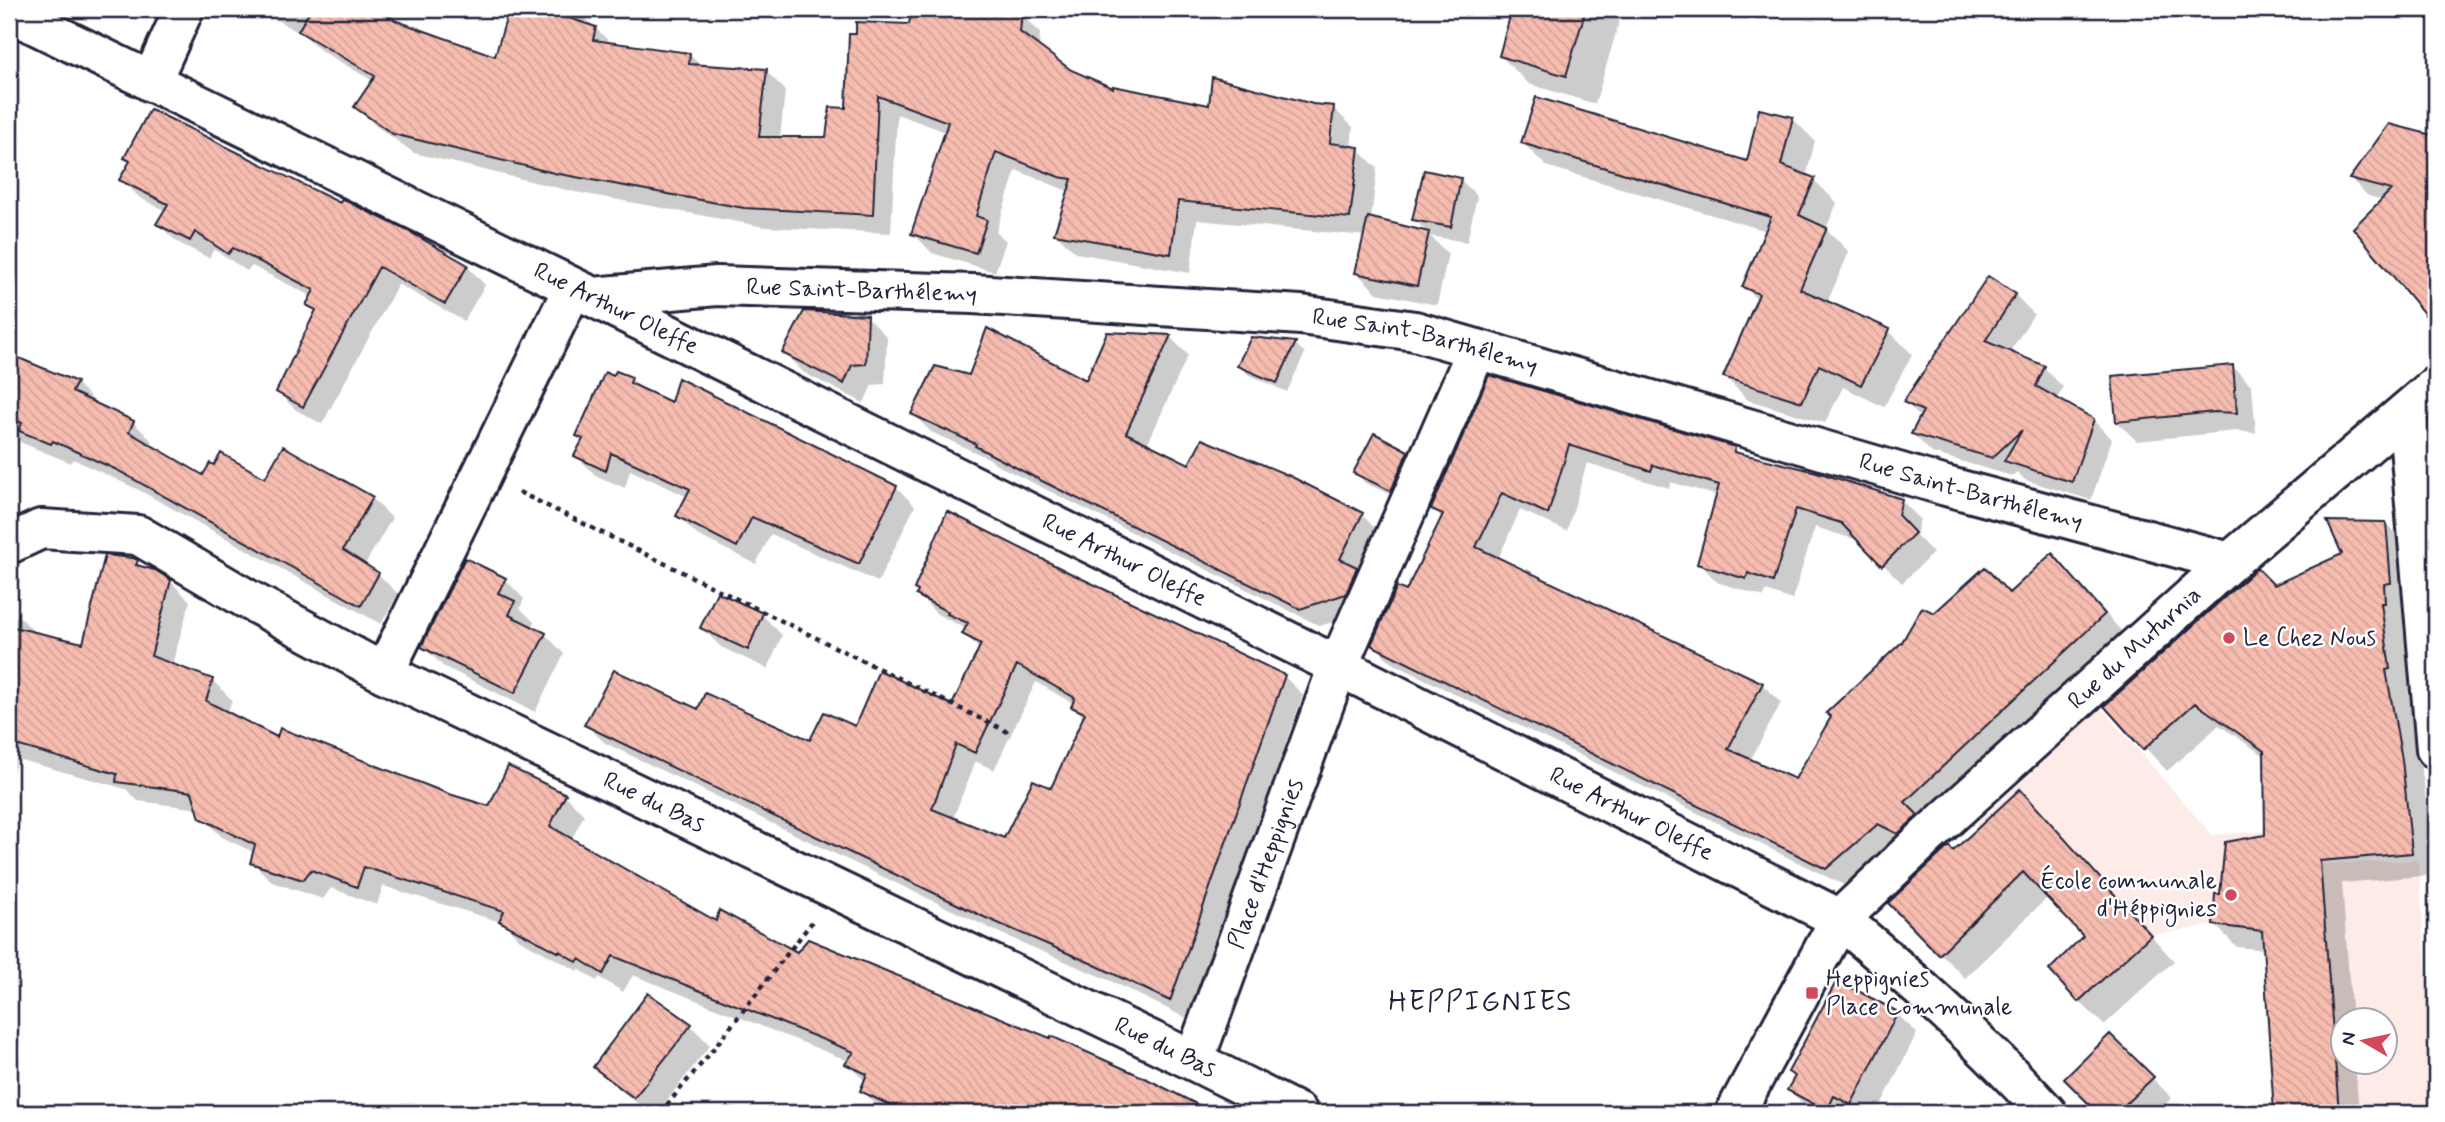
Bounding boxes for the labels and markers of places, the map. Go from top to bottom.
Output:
place label: Le Chez Nous [2243,623,2376,654]
marker: Le Chez Nous [2221,630,2237,646]
place label: École communale d'Héppignies [2041,864,2217,927]
marker: École communale d'Héppignies [2223,887,2239,903]
place label: Heppignies Place Communale [1826,964,2012,1023]
marker: Heppignies Place Communale [1804,985,1820,1001]

